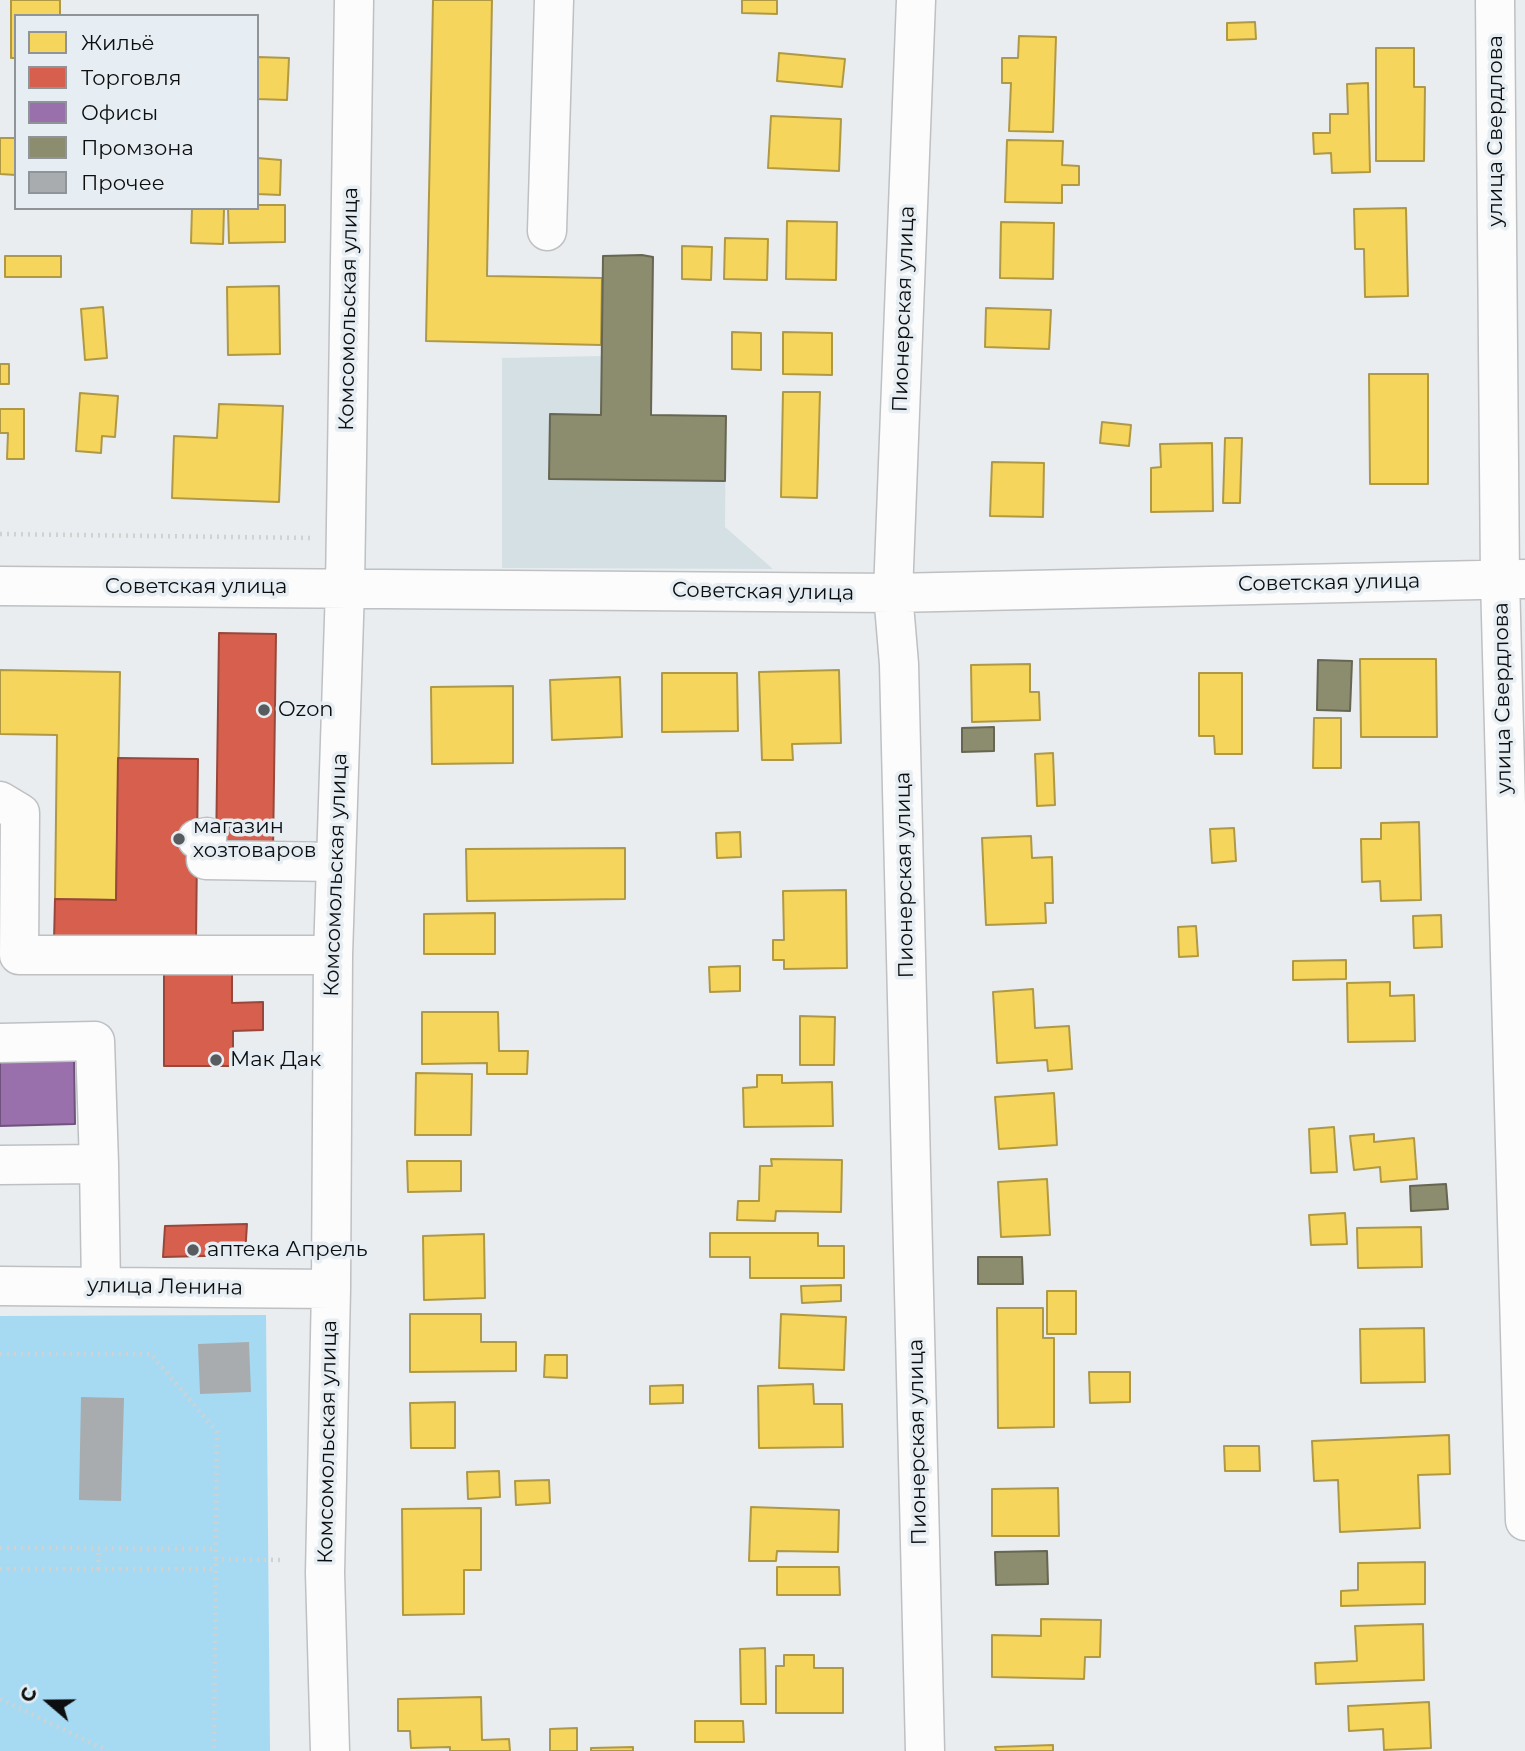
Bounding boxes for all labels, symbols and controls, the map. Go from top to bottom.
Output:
legend [14,14,259,210]
text: Жильё [81,30,155,55]
street label: улица Свердлова [1483,35,1509,227]
text: Торговля [81,65,182,90]
text: Офисы [81,100,158,125]
text: Промзона [81,135,194,160]
text: Прочее [81,170,165,195]
street label: Комсомольская улица [334,187,364,431]
street label: Пионерская улица [888,205,920,413]
street label: Советская улица [1238,569,1420,597]
street label: Советская улица [105,574,287,600]
street label: Советская улица [672,578,854,606]
street label: улица Свердлова [1489,602,1517,794]
place label: Ozon [278,697,334,723]
marker: Ozon [256,702,272,718]
street label: Комсомольская улица [319,753,353,997]
street label: Пионерская улица [891,772,919,978]
place label: магазин хозтоваров [193,814,317,864]
marker: магазин хозтоваров [171,831,187,847]
place label: Мак Дак [230,1047,321,1073]
marker: Мак Дак [208,1052,224,1068]
place label: аптека Апрель [207,1237,368,1263]
marker: аптека Апрель [185,1242,201,1258]
street label: улица Ленина [87,1273,243,1301]
street label: Комсомольская улица [313,1320,343,1564]
street label: Пионерская улица [904,1339,932,1545]
north arrow [14,1667,84,1737]
text: С [16,1684,42,1705]

